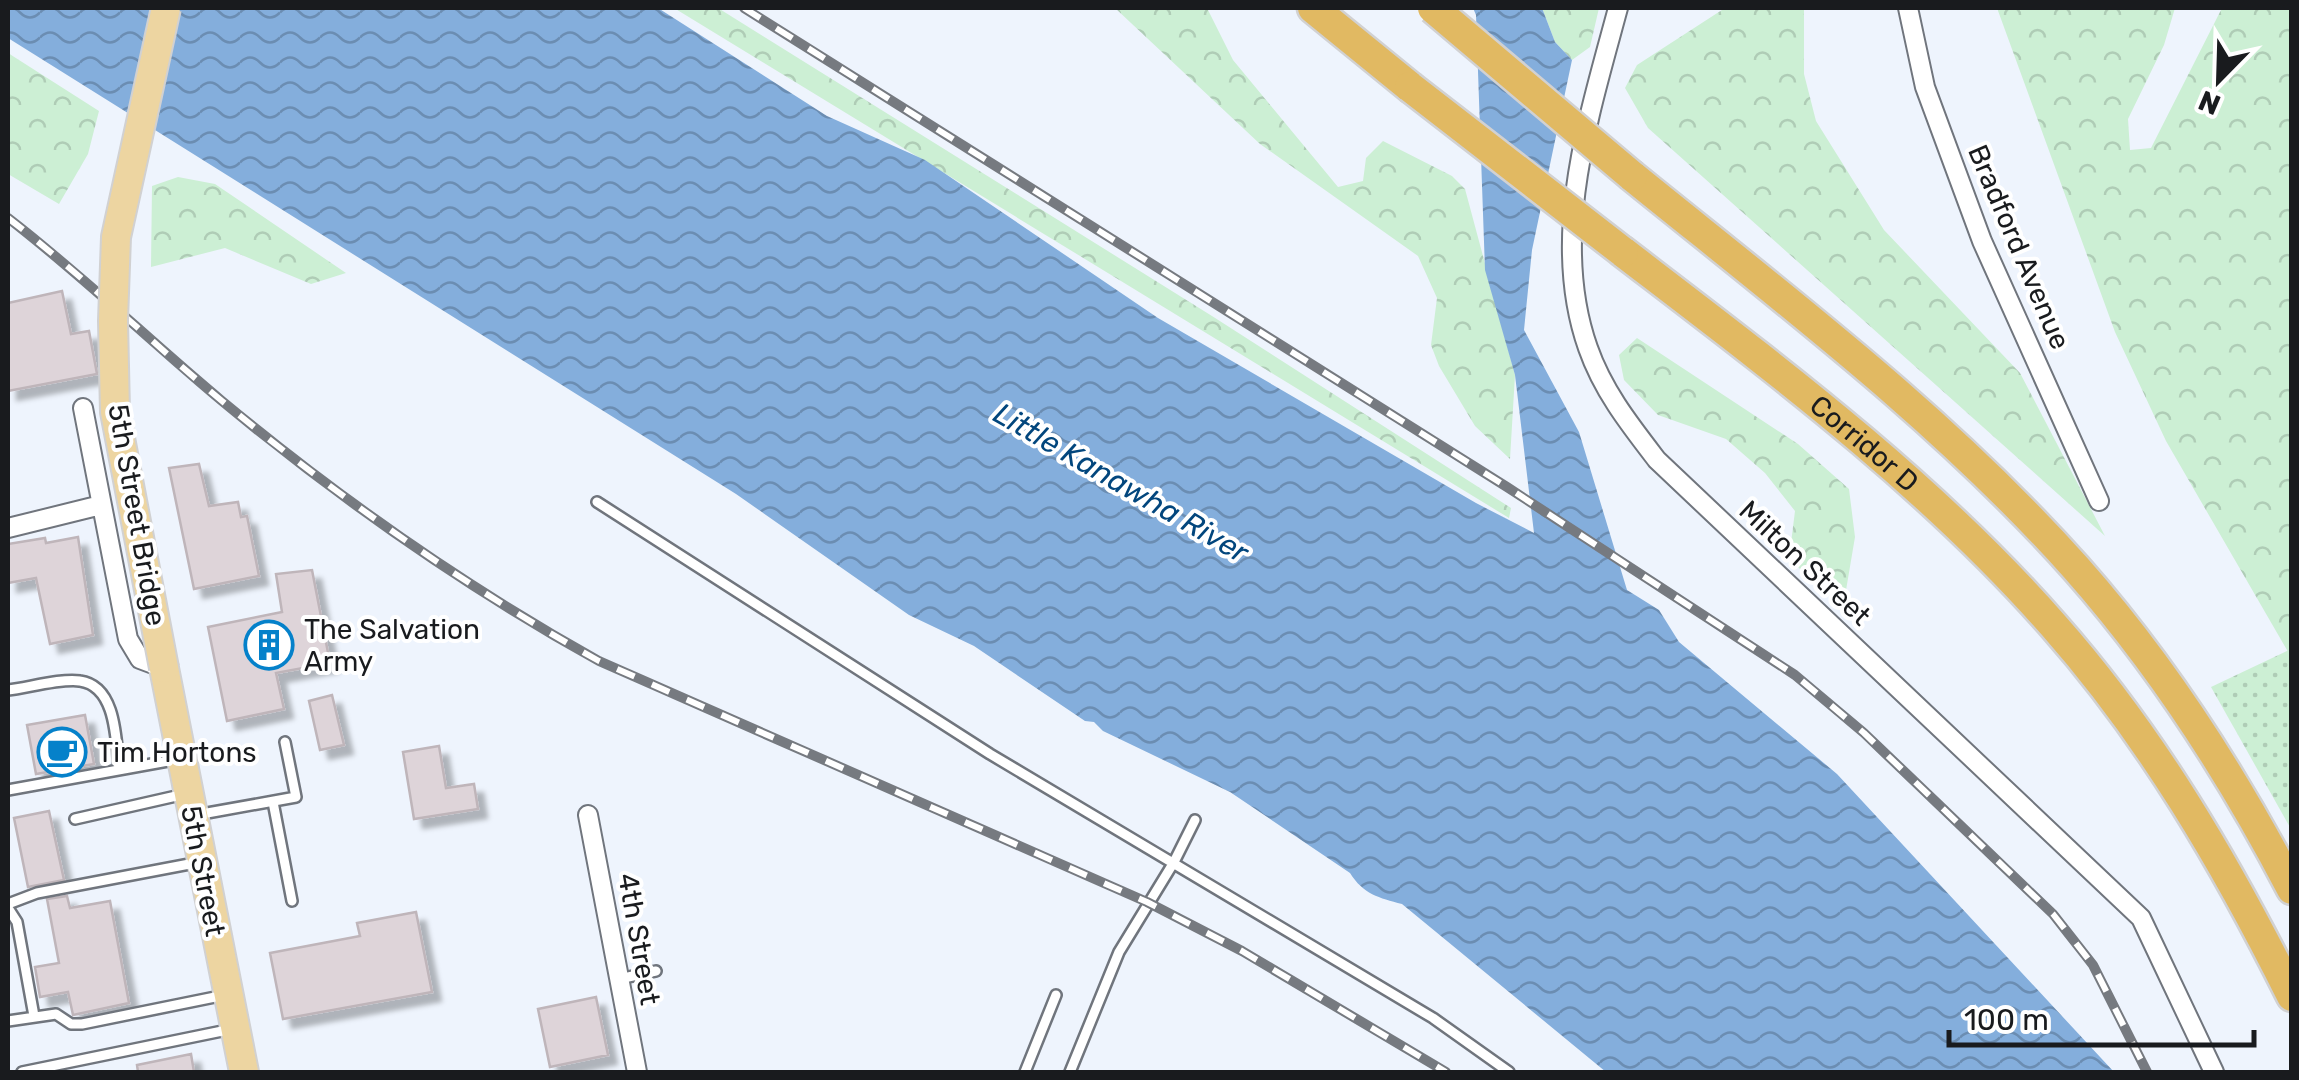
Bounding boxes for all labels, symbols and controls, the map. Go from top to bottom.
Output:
north arrow [2169,30,2269,130]
text: N [2194,83,2225,122]
street label: Bradford Avenue [1961,140,2077,354]
street label: Corridor D [1804,388,1925,498]
water label: Little Kanawha River [987,395,1256,571]
street label: 5th Street Bridge [101,402,173,628]
street label: Milton Street [1732,494,1878,632]
place label: The Salvation Army [304,613,480,678]
building icon: The Salvation Army [243,619,295,671]
cafe icon: Tim Hortons [36,726,88,778]
place label: Tim Hortons [97,736,257,769]
street label: 5th Street [174,803,232,939]
street label: 4th Street [611,871,667,1007]
scale bar [1949,985,2254,1047]
text: 100 m [1964,1002,2049,1038]

